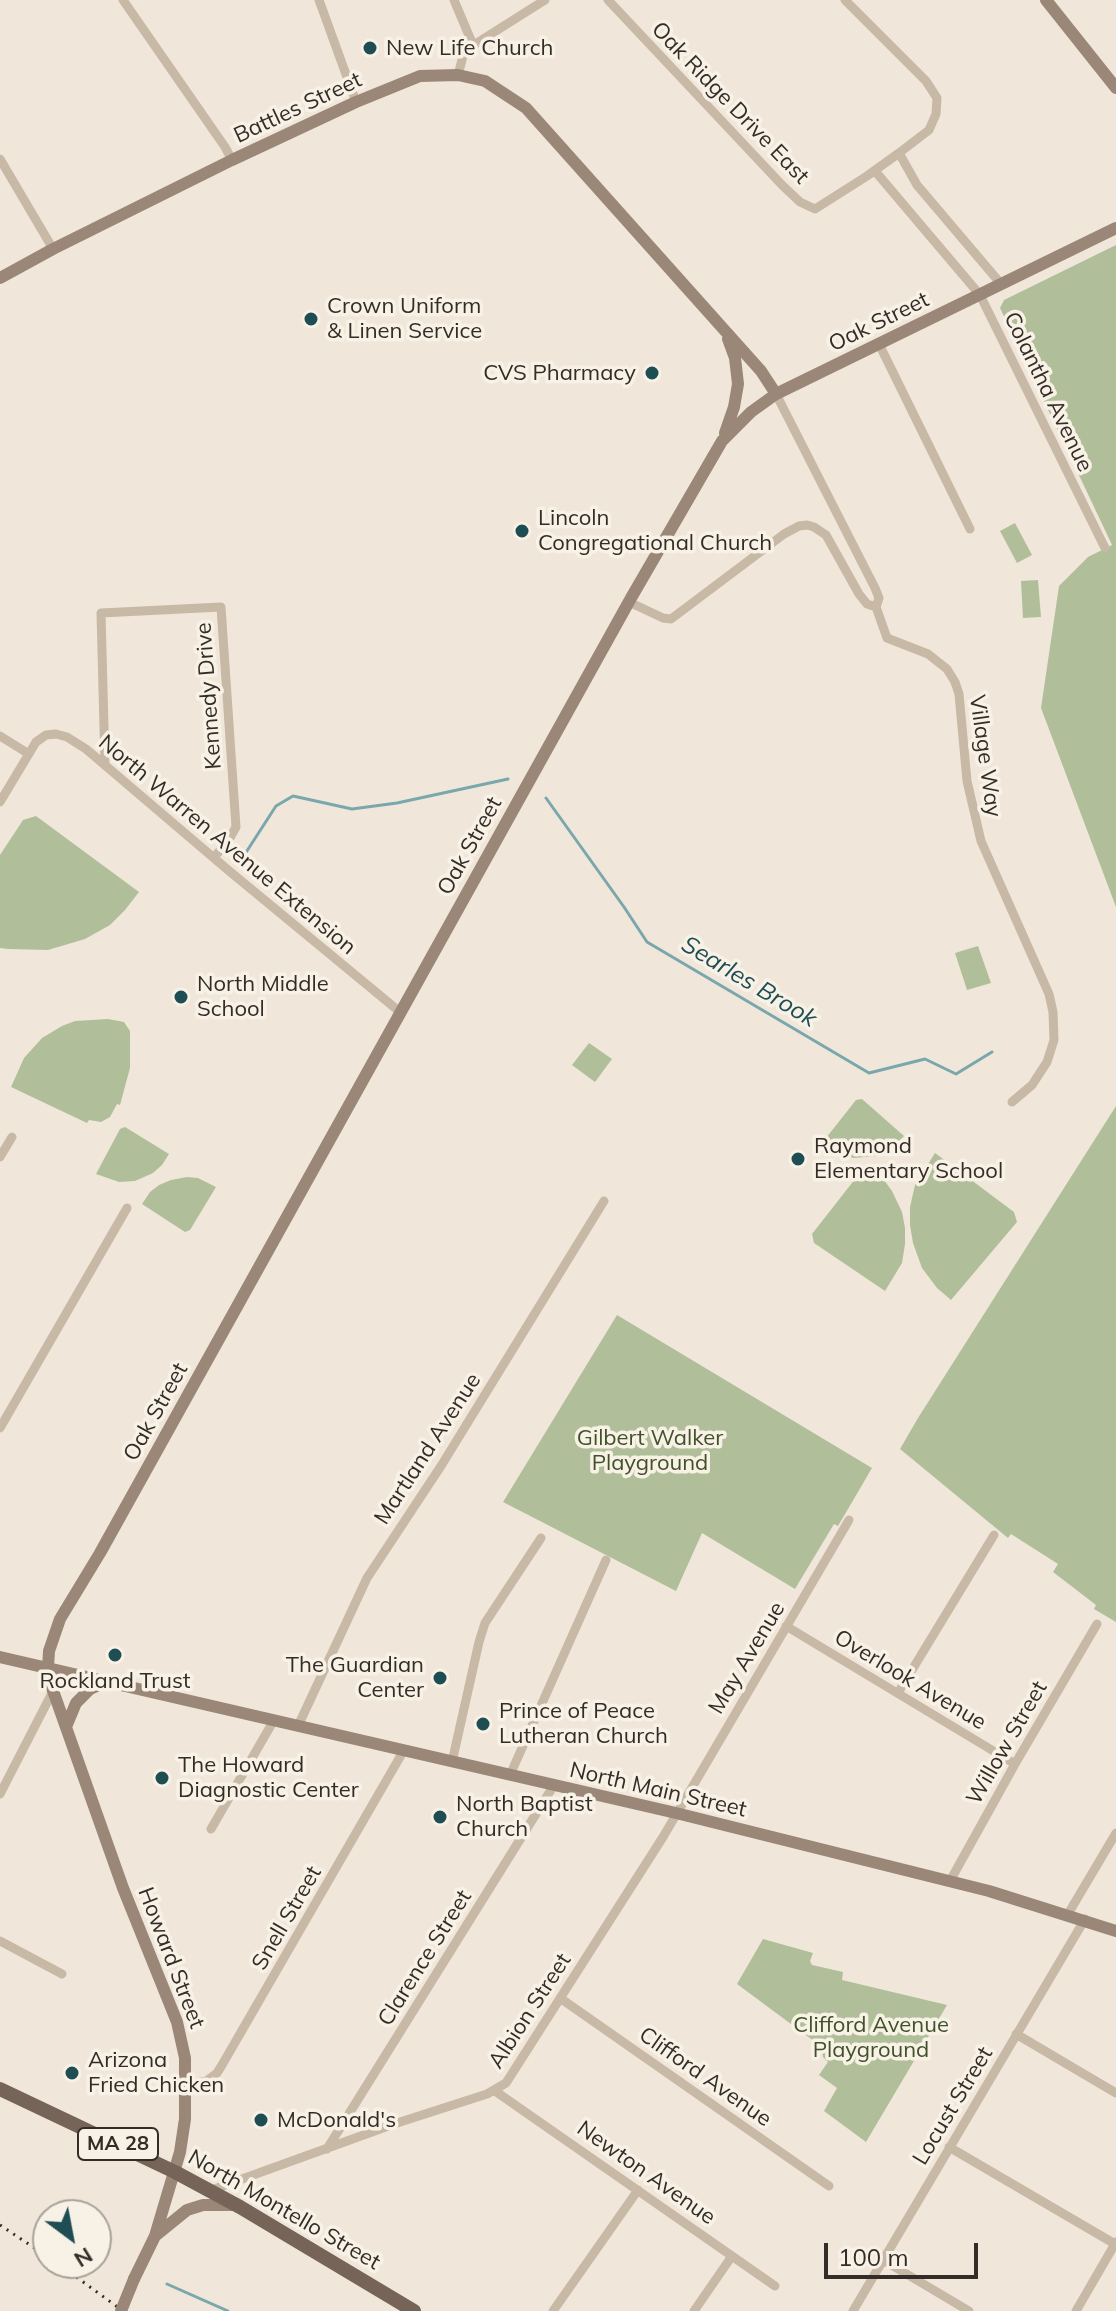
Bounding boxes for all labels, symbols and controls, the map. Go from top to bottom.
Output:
street label: Oak Ridge Drive East [646,16,814,190]
place label: New Life Church [386,35,553,61]
marker: New Life Church [361,39,379,57]
street label: Battles Street [230,67,366,149]
street label: Oak Street [825,286,933,358]
place label: Crown Uniform & Linen Service [327,293,482,344]
street label: Colantha Avenue [998,308,1098,476]
marker: Crown Uniform & Linen Service [302,310,320,328]
place label: CVS Pharmacy [483,360,636,386]
marker: CVS Pharmacy [643,364,661,382]
place label: Lincoln Congregational Church [538,505,772,556]
marker: Lincoln Congregational Church [513,522,531,540]
street label: Kennedy Drive [191,622,227,770]
street label: Village Way [963,693,1007,819]
street label: North Warren Avenue Extension [93,730,361,960]
street label: Oak Street [432,792,508,900]
water label: Searles Brook [676,930,822,1034]
place label: North Middle School [197,971,329,1022]
marker: North Middle School [172,988,190,1006]
place label: Raymond Elementary School [814,1133,1003,1184]
marker: Raymond Elementary School [789,1150,807,1168]
street label: Oak Street [118,1358,194,1466]
street label: Martland Avenue [369,1368,487,1530]
park label: Gilbert Walker Playground [577,1425,723,1476]
street label: May Avenue [703,1597,791,1719]
street label: Overlook Avenue [829,1624,991,1736]
marker: Rockland Trust [106,1646,124,1664]
place label: The Guardian Center [286,1652,424,1704]
place label: Rockland Trust [40,1668,190,1694]
marker: The Guardian Center [431,1669,449,1687]
street label: Willow Street [961,1677,1053,1809]
place label: Prince of Peace Lutheran Church [499,1698,668,1750]
marker: Prince of Peace Lutheran Church [474,1715,492,1733]
place label: The Howard Diagnostic Center [178,1752,359,1804]
street label: North Main Street [567,1757,749,1823]
marker: The Howard Diagnostic Center [153,1769,171,1787]
place label: North Baptist Church [456,1791,593,1842]
marker: North Baptist Church [431,1808,449,1826]
street label: Snell Street [247,1861,327,1975]
street label: Howard Street [132,1884,210,2032]
street label: Clarence Street [373,1885,477,2031]
street label: Albion Street [483,1949,577,2073]
park label: Clifford Avenue Playground [793,2012,949,2064]
street label: Clifford Avenue [634,2022,776,2132]
street label: Locust Street [907,2042,999,2170]
place label: Arizona Fried Chicken [88,2047,224,2098]
marker: Arizona Fried Chicken [63,2064,81,2082]
place label: McDonald's [277,2107,396,2133]
marker: McDonald's [252,2111,270,2129]
street label: Newton Avenue [572,2115,720,2231]
road number: MA 28 [78,2128,158,2160]
street label: North Montello Street [183,2144,385,2276]
north arrow [32,2199,112,2279]
scale bar [828,2227,982,2277]
text: N [69,2241,98,2274]
text: 100 m [838,2242,909,2272]

